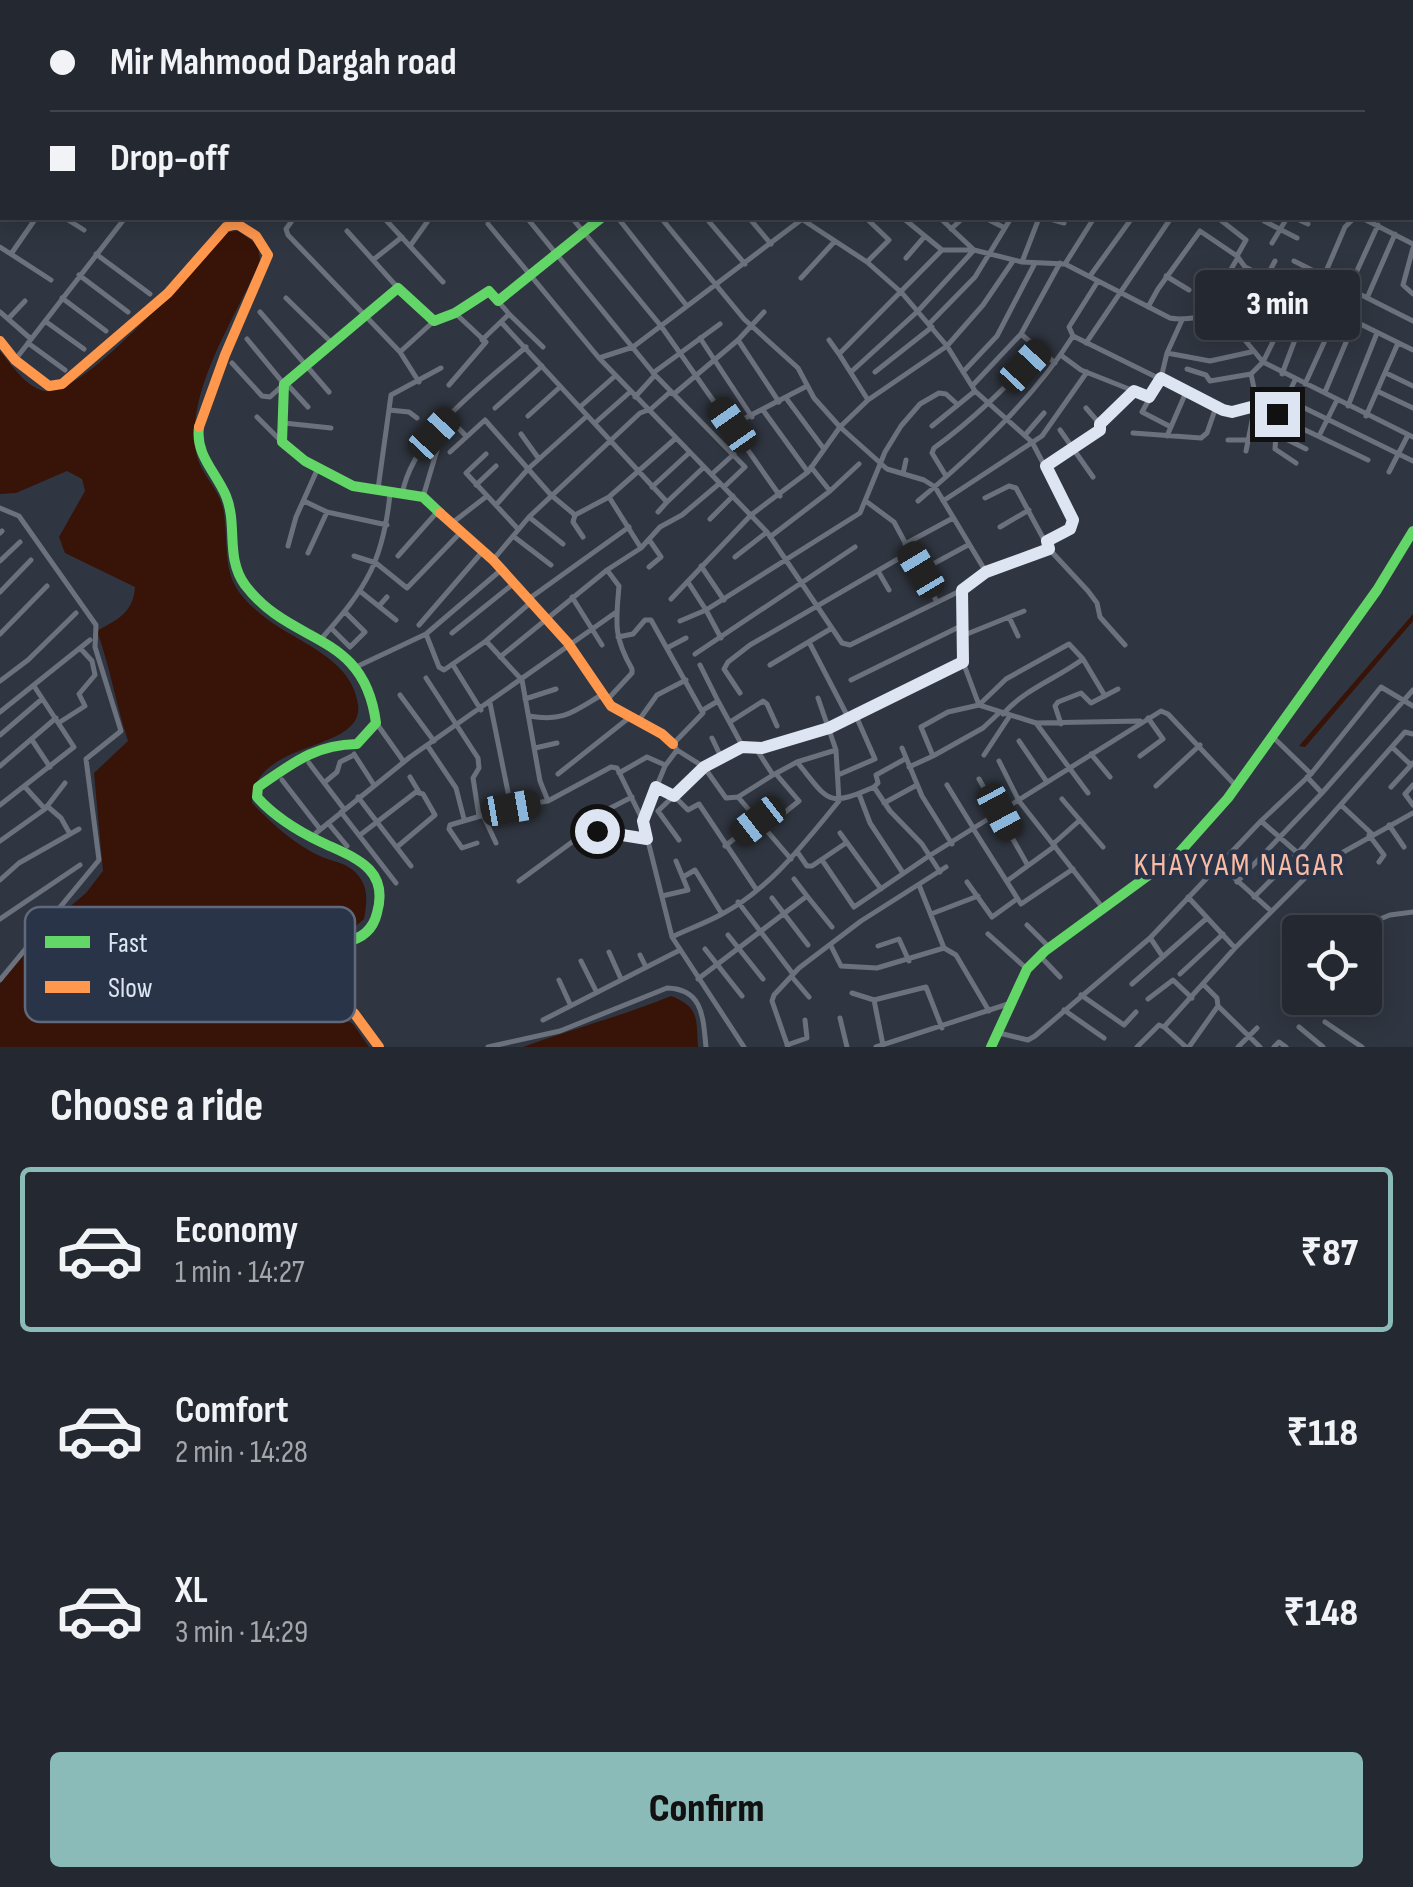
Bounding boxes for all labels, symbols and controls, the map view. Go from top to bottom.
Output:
text: Mir Mahmood Dargah road [110,40,457,85]
text: Drop-off [110,136,229,181]
callout: 3 min [1194,269,1360,339]
text: 3 min [1246,285,1309,324]
car [994,334,1056,398]
car [703,392,761,458]
route end [1255,392,1300,437]
car [403,402,465,466]
car [893,537,949,603]
car [973,778,1027,846]
car [479,788,543,828]
car [725,791,791,851]
route start [575,809,620,854]
district label: KHAYYAM NAGAR [1134,846,1346,885]
legend [25,907,355,1022]
map controls [1282,915,1382,1015]
button: locate [1282,915,1382,1015]
text: Fast [108,927,147,960]
text: Slow [108,972,153,1005]
text: Choose a ride [50,1079,263,1134]
icon: car [55,1205,145,1295]
text: Economy [175,1208,298,1253]
text: ₹87 [1301,1231,1358,1276]
text: 1 min · 14:27 [175,1253,305,1292]
icon: car [55,1385,145,1475]
text: Comfort [175,1388,289,1433]
text: ₹118 [1287,1411,1358,1456]
text: 2 min · 14:28 [175,1433,308,1472]
icon: car [55,1565,145,1655]
text: XL [175,1568,208,1613]
text: ₹148 [1283,1591,1358,1636]
text: 3 min · 14:29 [175,1613,308,1652]
button: Confirm [50,1752,1363,1867]

